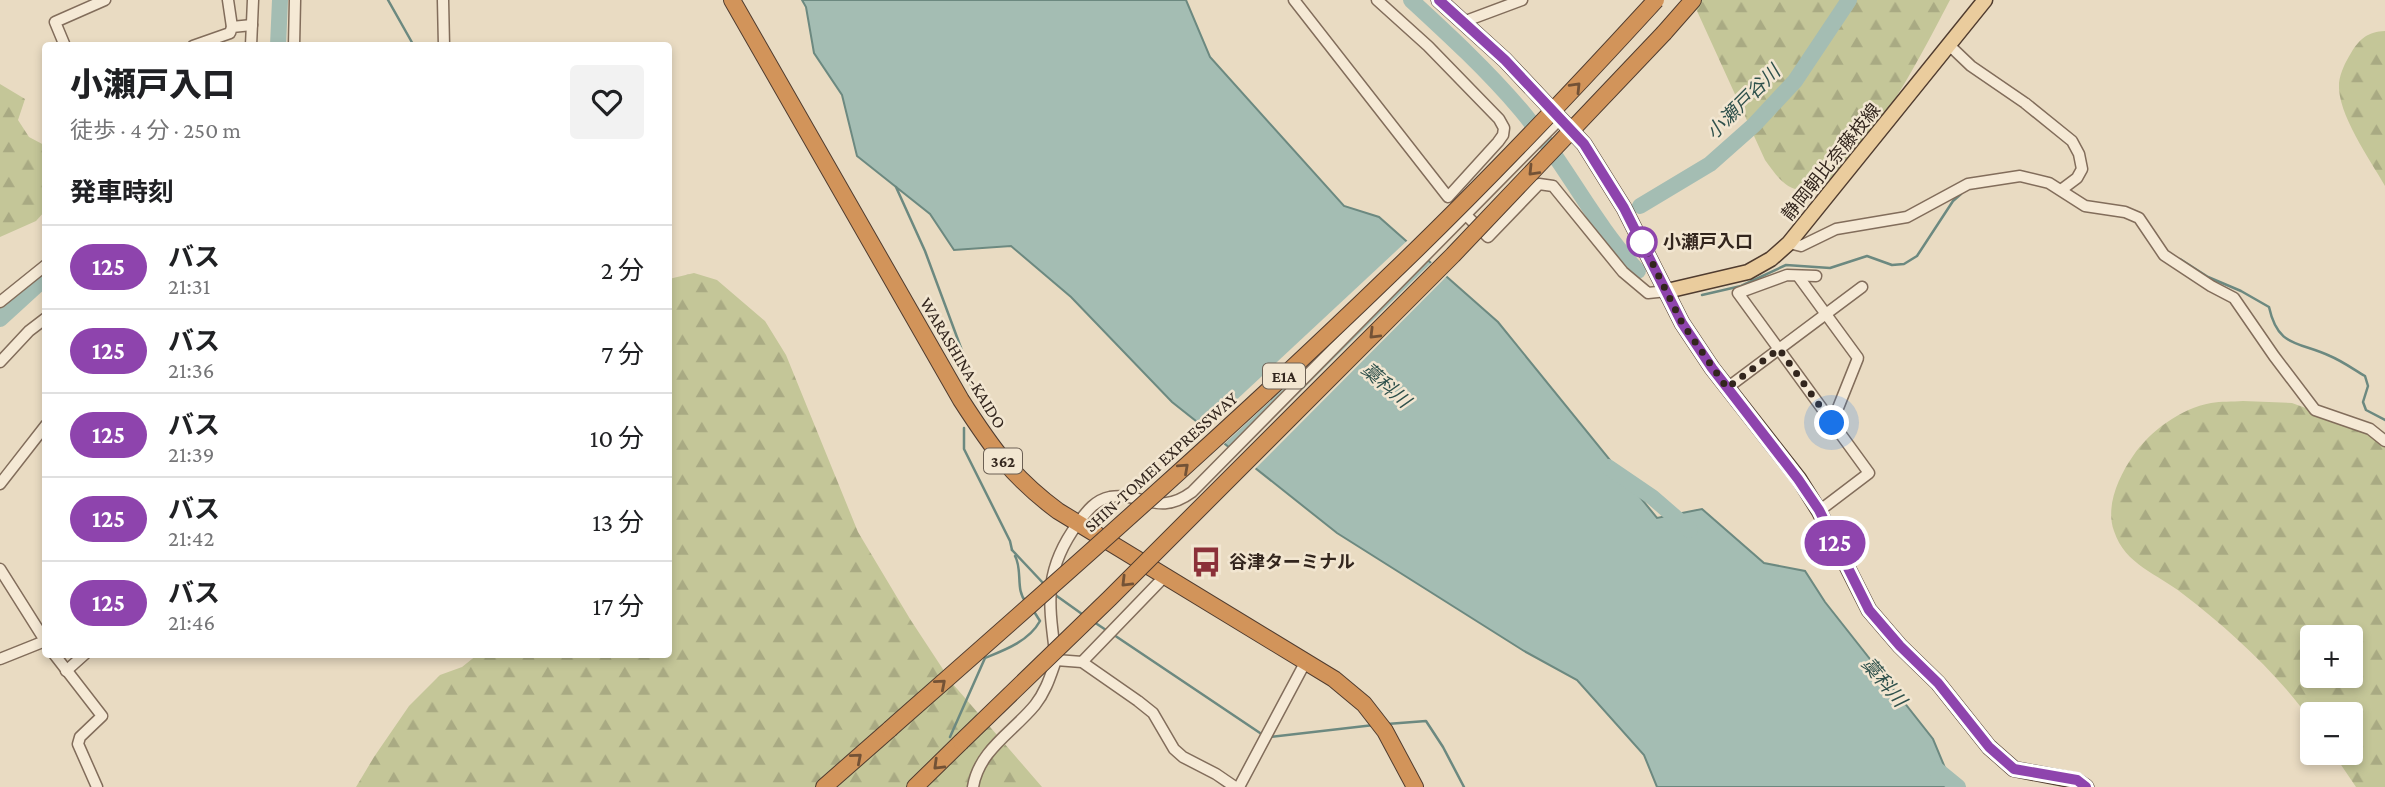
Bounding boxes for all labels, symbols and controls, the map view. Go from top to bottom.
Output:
water label: 小瀬戸谷川 [1702,60,1785,143]
button: heart [570,65,644,139]
text: 小瀬戸入口 [70,66,235,103]
one-way arrow [1567,82,1580,95]
street label: 静岡朝比奈藤枝線 [1778,100,1884,224]
text: 徒歩 · 4 分 · 250 m [70,117,241,143]
one-way arrow [1528,163,1541,176]
text: 発車時刻 [70,178,174,207]
marker: 小瀬戸入口 [1627,227,1657,257]
place label: 小瀬戸入口 [1663,232,1753,252]
text: バス [168,243,220,272]
text: 125 [92,253,125,280]
text: 2 分 [601,256,644,285]
text: 21:31 [168,273,210,299]
street label: WARASHINA-KAIDO [916,294,1010,432]
one-way arrow [1369,325,1382,338]
text: バス [168,327,220,356]
text: 125 [92,337,125,364]
text: 7 分 [601,340,644,369]
text: 21:36 [168,357,214,383]
water label: 藁科川 [1358,358,1416,413]
road number: E1A [1263,364,1305,388]
street label: SHIN-TOMEI EXPRESSWAY [1080,388,1242,536]
your location [1814,405,1849,440]
text: バス [168,411,220,440]
text: 125 [92,421,125,448]
text: 10 分 [590,424,644,453]
text: 21:39 [168,441,214,467]
road number: 362 [984,448,1022,474]
one-way arrow [1176,463,1189,476]
text: バス [168,495,220,524]
text: 125 [92,505,125,532]
text: 13 分 [592,508,644,537]
line badge: 125 [1795,520,1875,566]
text: 21:42 [168,525,214,551]
text: 125 [1819,529,1851,556]
bus stop icon: 谷津ターミナル [1189,545,1223,579]
place label: 谷津ターミナル [1229,552,1355,572]
one-way arrow [1122,573,1135,586]
text: バス [168,579,220,608]
text: 125 [92,589,125,616]
text: 17 分 [593,592,644,621]
text: 21:46 [168,609,215,635]
map controls [2300,625,2363,765]
button: + [2300,625,2363,688]
water label: 藁科川 [1858,653,1912,712]
one-way arrow [933,680,946,692]
button: − [2300,702,2363,765]
one-way arrow [849,754,862,766]
one-way arrow [933,756,946,769]

